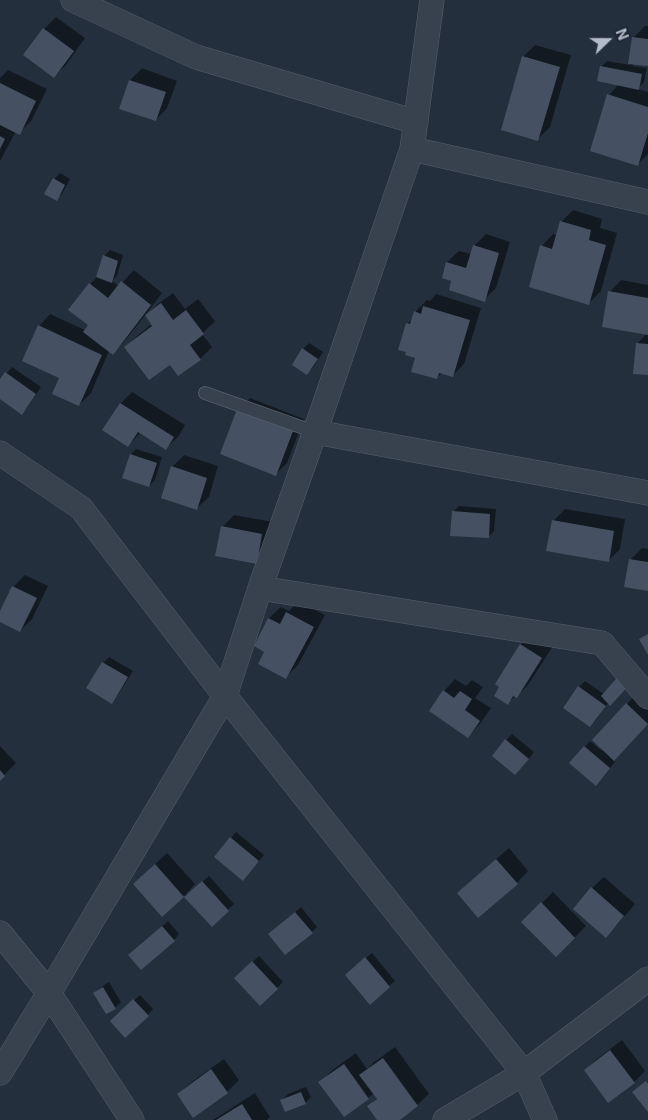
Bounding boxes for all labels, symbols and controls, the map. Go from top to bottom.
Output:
north arrow [583,15,633,65]
text: N [612,26,632,42]

